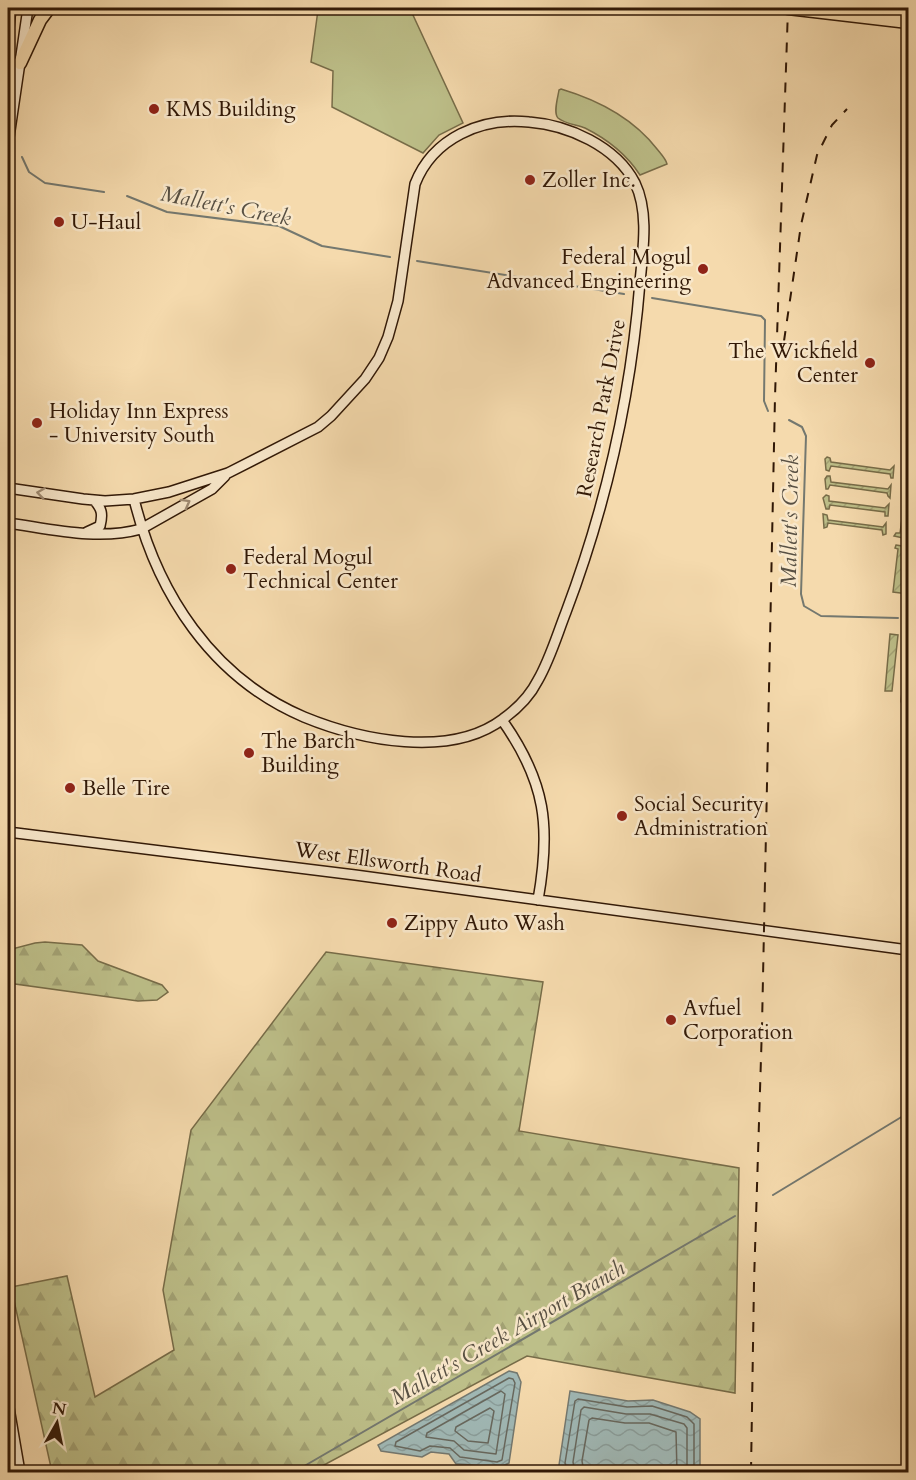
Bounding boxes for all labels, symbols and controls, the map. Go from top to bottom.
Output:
place label: KMS Building [166,95,296,124]
marker: KMS Building [147,102,161,116]
place label: Zoller Inc. [542,166,636,195]
marker: Zoller Inc. [523,173,537,187]
water label: Mallett's Creek [158,179,294,233]
place label: U-Haul [71,208,141,237]
marker: U-Haul [52,215,66,229]
place label: Federal Mogul Advanced Engineering [486,243,691,296]
marker: Federal Mogul Advanced Engineering [696,262,710,276]
street label: Research Park Drive [570,317,633,500]
place label: The Wickfield Center [728,337,858,390]
marker: The Wickfield Center [863,356,877,370]
place label: Holiday Inn Express - University South [49,397,229,450]
marker: Holiday Inn Express - University South [30,416,44,430]
water label: Mallett's Creek [774,454,806,588]
one-way arrow [36,488,45,500]
one-way arrow [180,498,190,510]
place label: Federal Mogul Technical Center [243,543,398,596]
marker: Federal Mogul Technical Center [224,562,238,576]
place label: The Barch Building [261,727,356,780]
marker: The Barch Building [242,746,256,760]
place label: Belle Tire [82,774,170,803]
marker: Belle Tire [63,781,77,795]
place label: Social Security Administration [634,790,768,843]
marker: Social Security Administration [615,809,629,823]
street label: West Ellsworth Road [292,835,483,890]
place label: Zippy Auto Wash [404,909,565,938]
marker: Zippy Auto Wash [385,916,399,930]
place label: Avfuel Corporation [683,994,793,1047]
marker: Avfuel Corporation [664,1013,678,1027]
water label: Mallett's Creek Airport Branch [385,1253,631,1412]
north arrow [27,1393,87,1453]
text: N [51,1397,68,1421]

